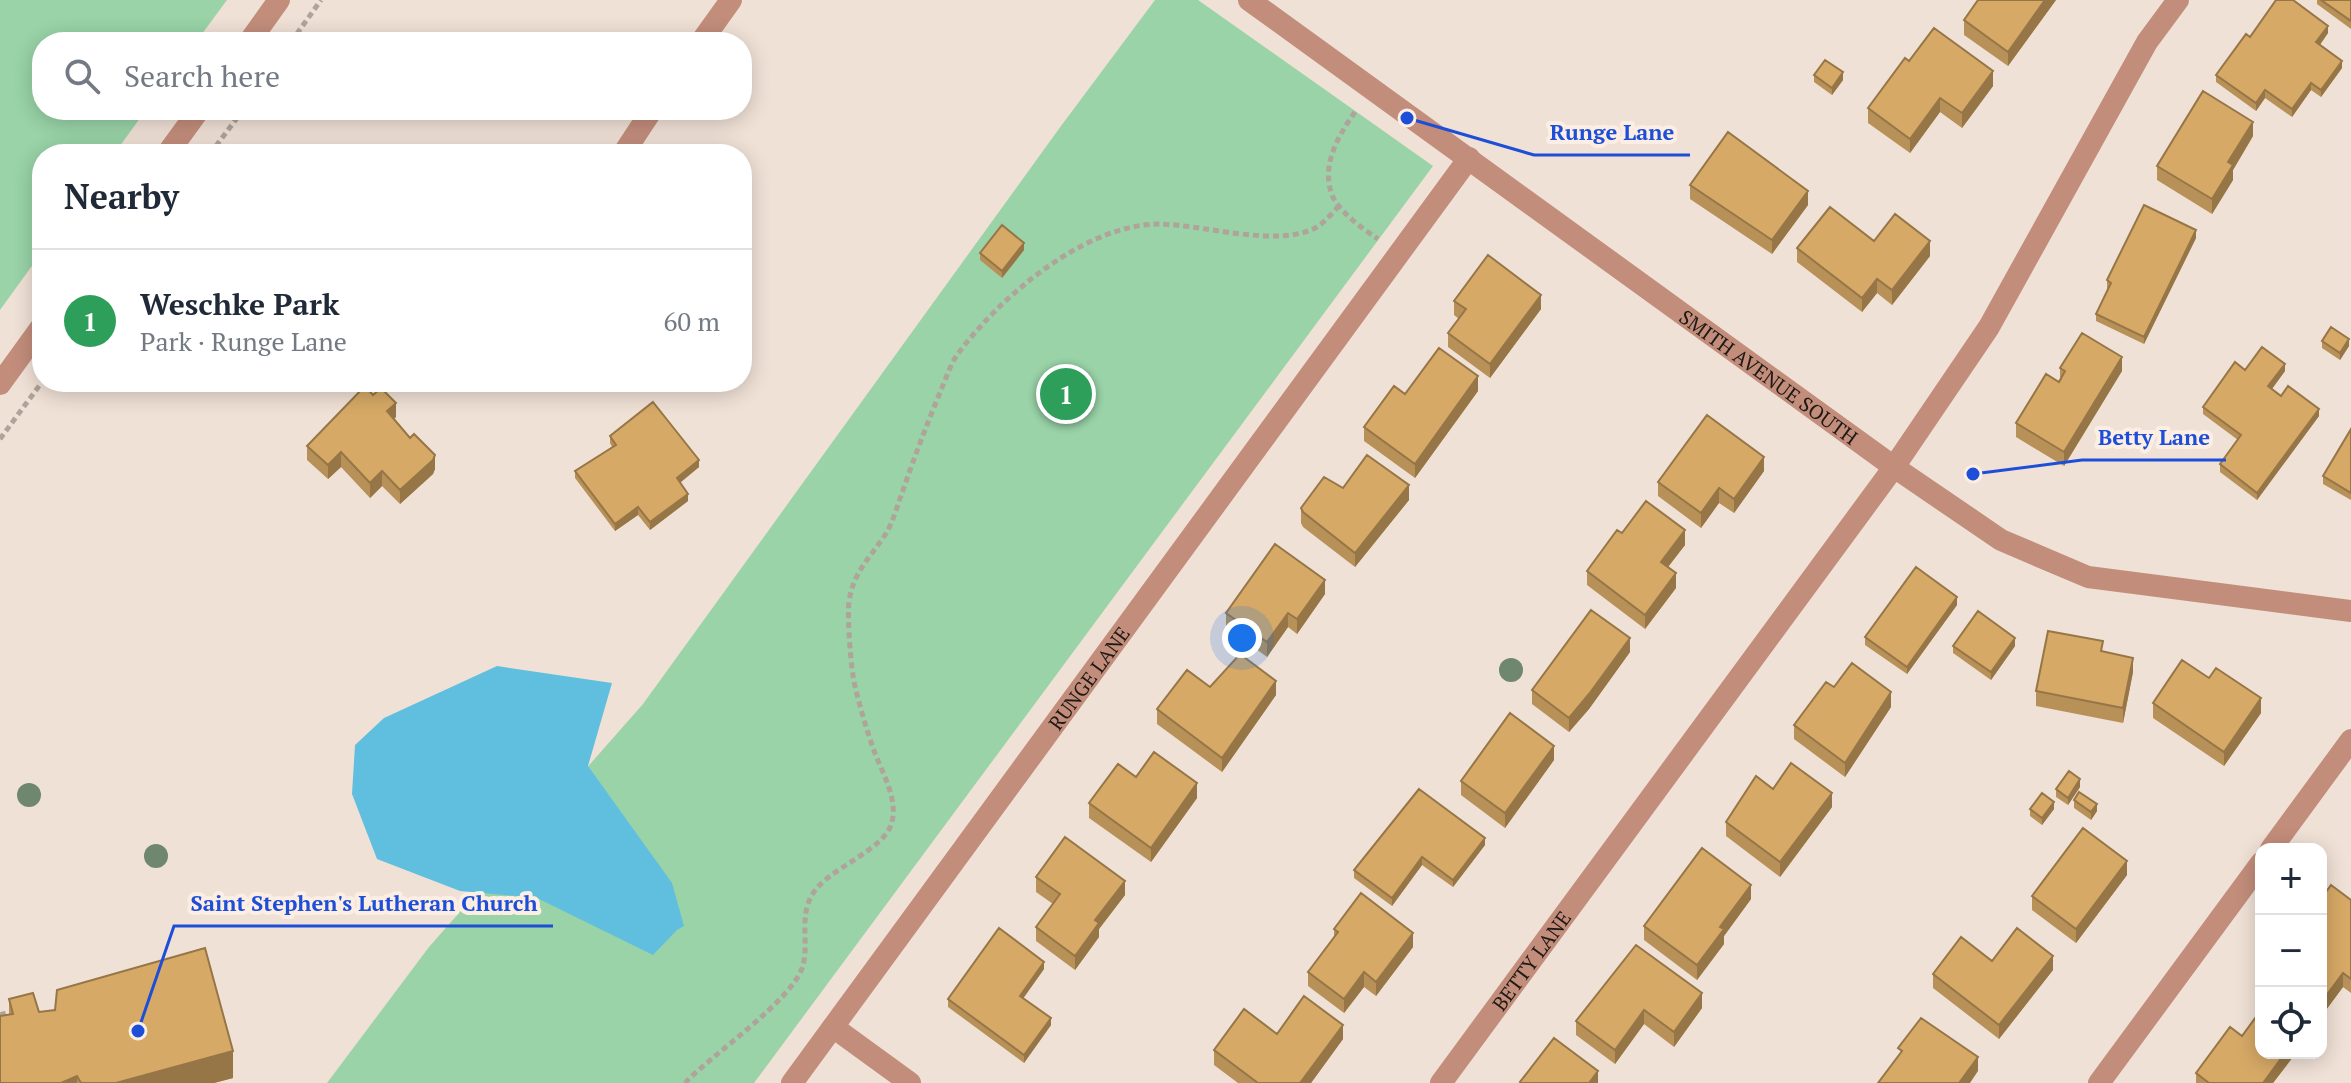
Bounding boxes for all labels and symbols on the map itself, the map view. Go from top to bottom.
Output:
callout: Runge Lane [1534,109,1690,155]
text: Runge Lane [1550,117,1674,146]
street label: SMITH AVENUE SOUTH [1674,303,1864,450]
pin: 1 [1040,364,1092,424]
callout: Betty Lane [2082,414,2226,460]
text: Betty Lane [2098,422,2210,451]
your location [1222,618,1262,658]
street label: RUNGE LANE [1042,621,1135,735]
callout: Saint Stephen's Lutheran Church [174,880,553,926]
text: Saint Stephen's Lutheran Church [190,888,538,917]
street label: BETTY LANE [1485,905,1577,1016]

